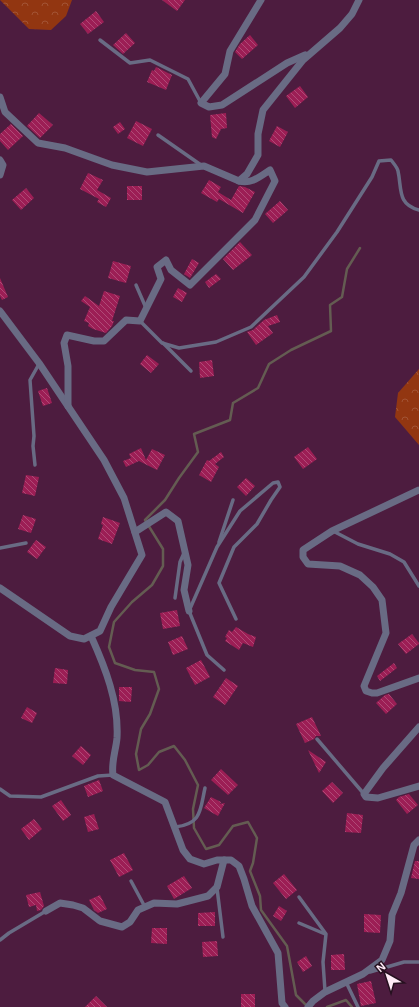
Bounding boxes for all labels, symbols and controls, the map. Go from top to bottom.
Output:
north arrow [367,955,407,995]
text: N [374,960,388,974]

